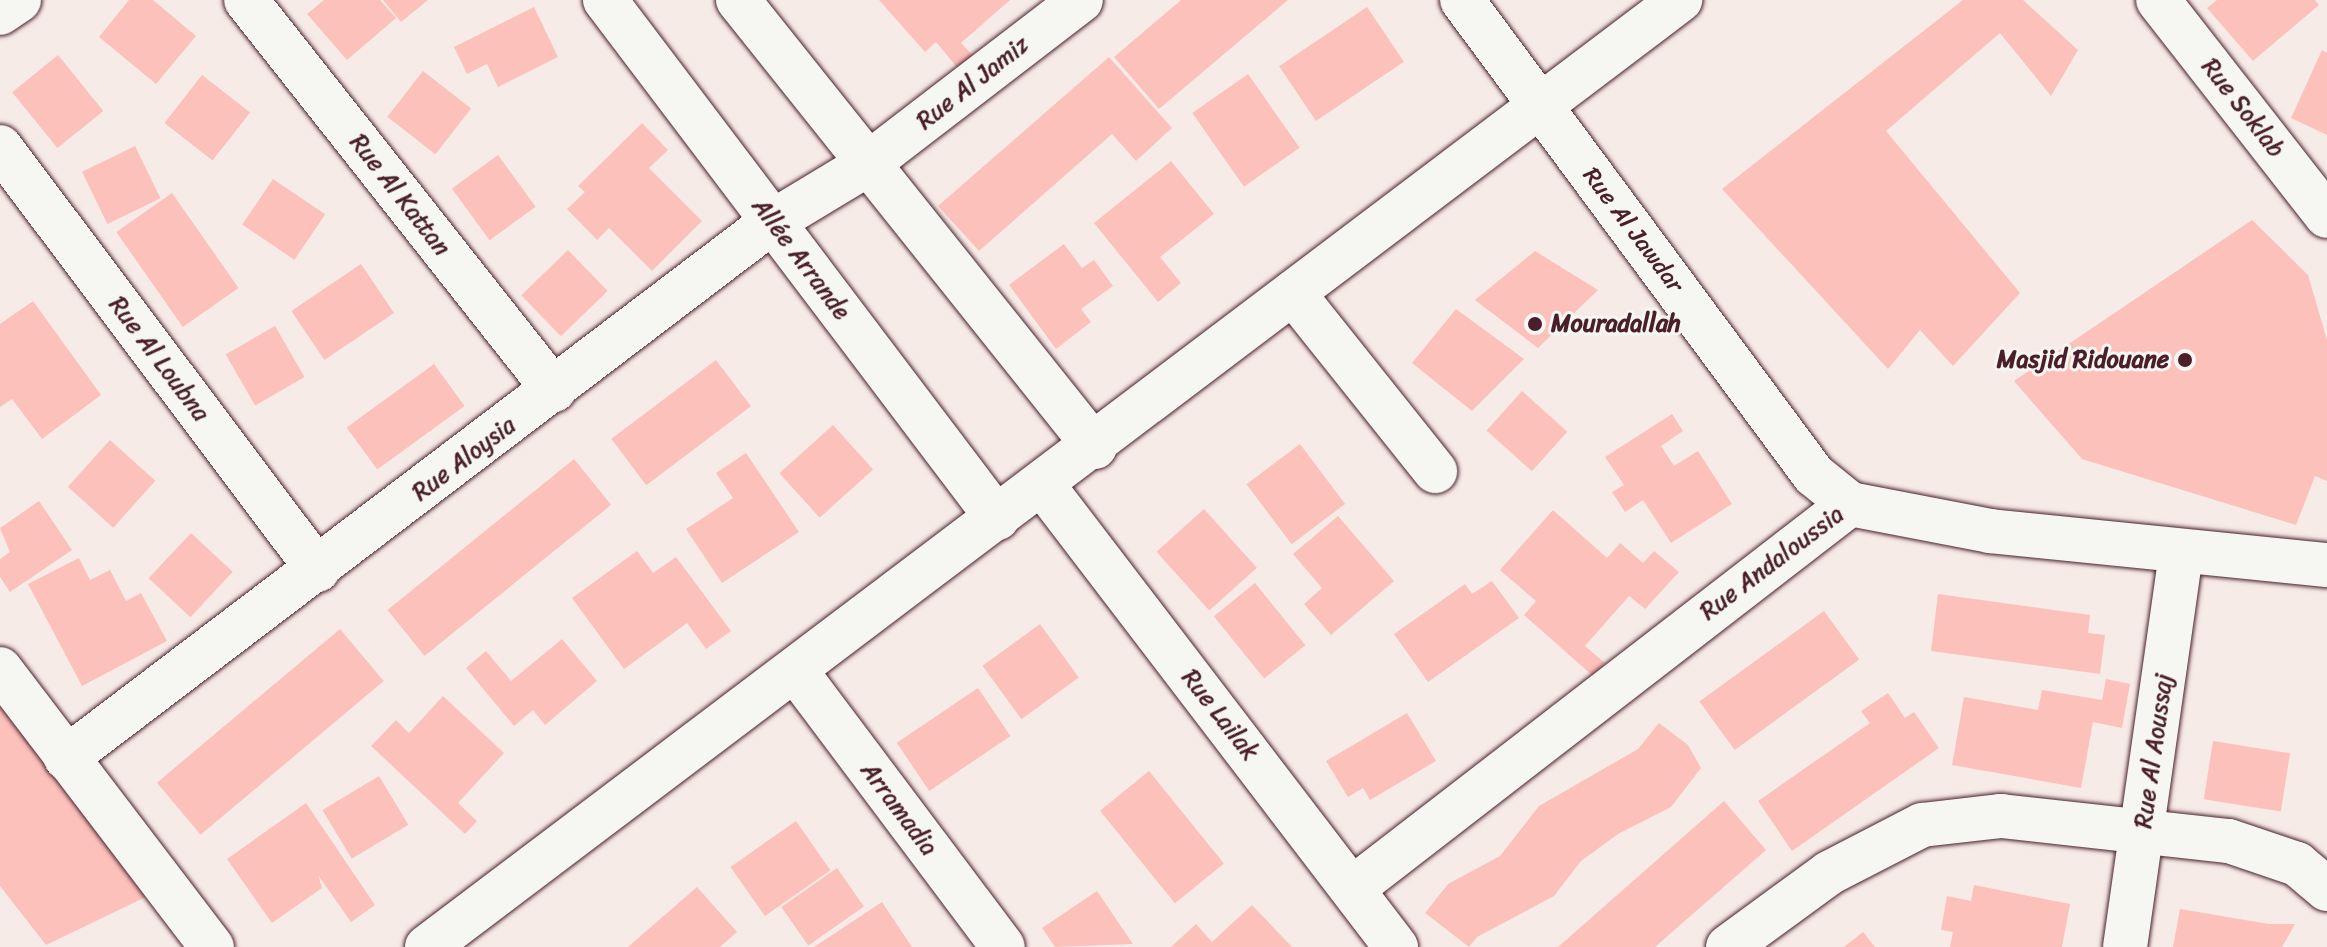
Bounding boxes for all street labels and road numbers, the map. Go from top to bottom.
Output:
street label: Rue Al Jamiz [911,30,1035,136]
street label: Rue Soklab [2195,53,2291,163]
street label: Rue Al Kattan [344,128,456,262]
street label: Rue Al Jawdar [1577,162,1689,298]
street label: Allée Arrande [746,192,856,326]
street label: Rue Al Loubna [103,291,215,427]
street label: Rue Aloysia [407,411,521,507]
street label: Rue Andaloussia [1695,500,1849,626]
street label: Rue Lailak [1176,664,1264,766]
street label: Rue Al Aoussaj [2129,671,2179,831]
street label: Arramadia [855,757,943,861]

